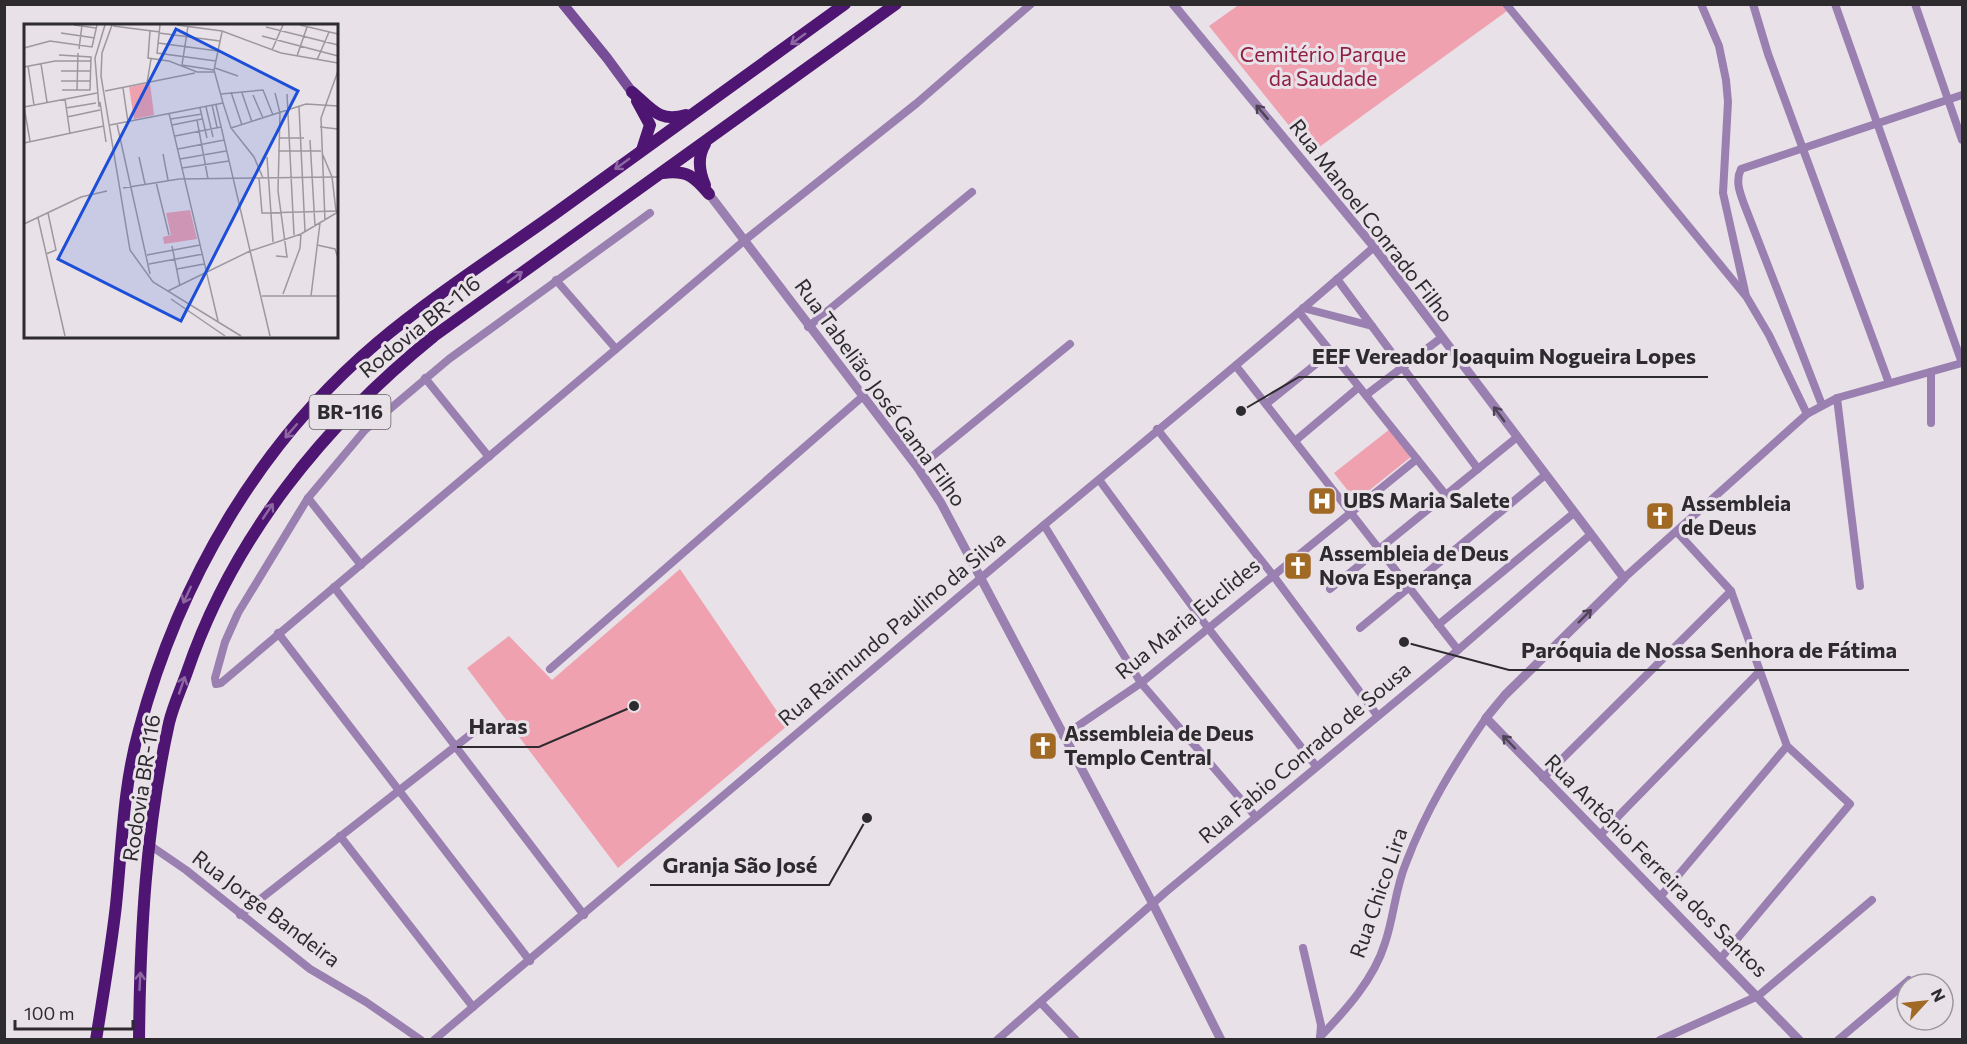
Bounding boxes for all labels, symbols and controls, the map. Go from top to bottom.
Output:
inset map [24,24,338,338]
one-way arrow [790,32,806,45]
park label: Cemitério Parque da Saudade [1240,41,1406,90]
one-way arrow [1256,105,1269,121]
street label: Rua Manoel Conrado Filho [1285,114,1459,327]
one-way arrow [615,158,631,171]
street label: Rodovia BR-116 [353,269,485,382]
one-way arrow [506,271,523,283]
street label: Rua Tabelião José Gama Filho [790,273,972,511]
callout: EEF Vereador Joaquim Nogueira Lopes [1299,337,1708,377]
text: EEF Vereador Joaquim Nogueira Lopes [1312,342,1696,369]
road number: BR-116 [310,395,391,429]
one-way arrow [1493,407,1505,423]
one-way arrow [284,423,298,438]
hospital icon: UBS Maria Salete [1306,485,1338,517]
place label: UBS Maria Salete [1343,487,1510,512]
place label: Assembleia de Deus [1681,490,1791,539]
church icon: Assembleia de Deus [1644,500,1676,532]
one-way arrow [263,503,275,520]
street label: Rua Raimundo Paulino da Silva [772,525,1010,730]
place label: Assembleia de Deus Nova Esperança [1319,540,1509,589]
church icon: Assembleia de Deus Nova Esperança [1282,550,1314,582]
street label: Rua Maria Euclides [1110,552,1264,684]
one-way arrow [181,585,193,603]
one-way arrow [1578,609,1593,623]
callout: Paróquia de Nossa Senhora de Fátima [1509,630,1909,670]
text: Paróquia de Nossa Senhora de Fátima [1521,636,1897,663]
street label: Rua Fabio Conrado de Sousa [1193,656,1415,848]
one-way arrow [178,676,189,695]
callout: Haras [457,707,539,747]
street label: Rodovia BR-116 [117,712,164,863]
text: Haras [469,712,527,739]
place label: Assembleia de Deus Templo Central [1064,720,1254,769]
church icon: Assembleia de Deus Templo Central [1027,730,1059,762]
one-way arrow [1502,735,1516,750]
street label: Rua Antônio Ferreira dos Santos [1540,748,1774,982]
street label: Rua Chico Lira [1344,824,1412,961]
street label: Rua Jorge Bandeira [188,844,346,971]
callout: Granja São José [650,845,829,885]
text: Granja São José [663,851,817,878]
one-way arrow [134,972,145,992]
north arrow [1895,972,1955,1032]
text: N [1928,985,1950,1005]
scale bar [15,993,134,1031]
text: 100 m [24,1002,74,1024]

